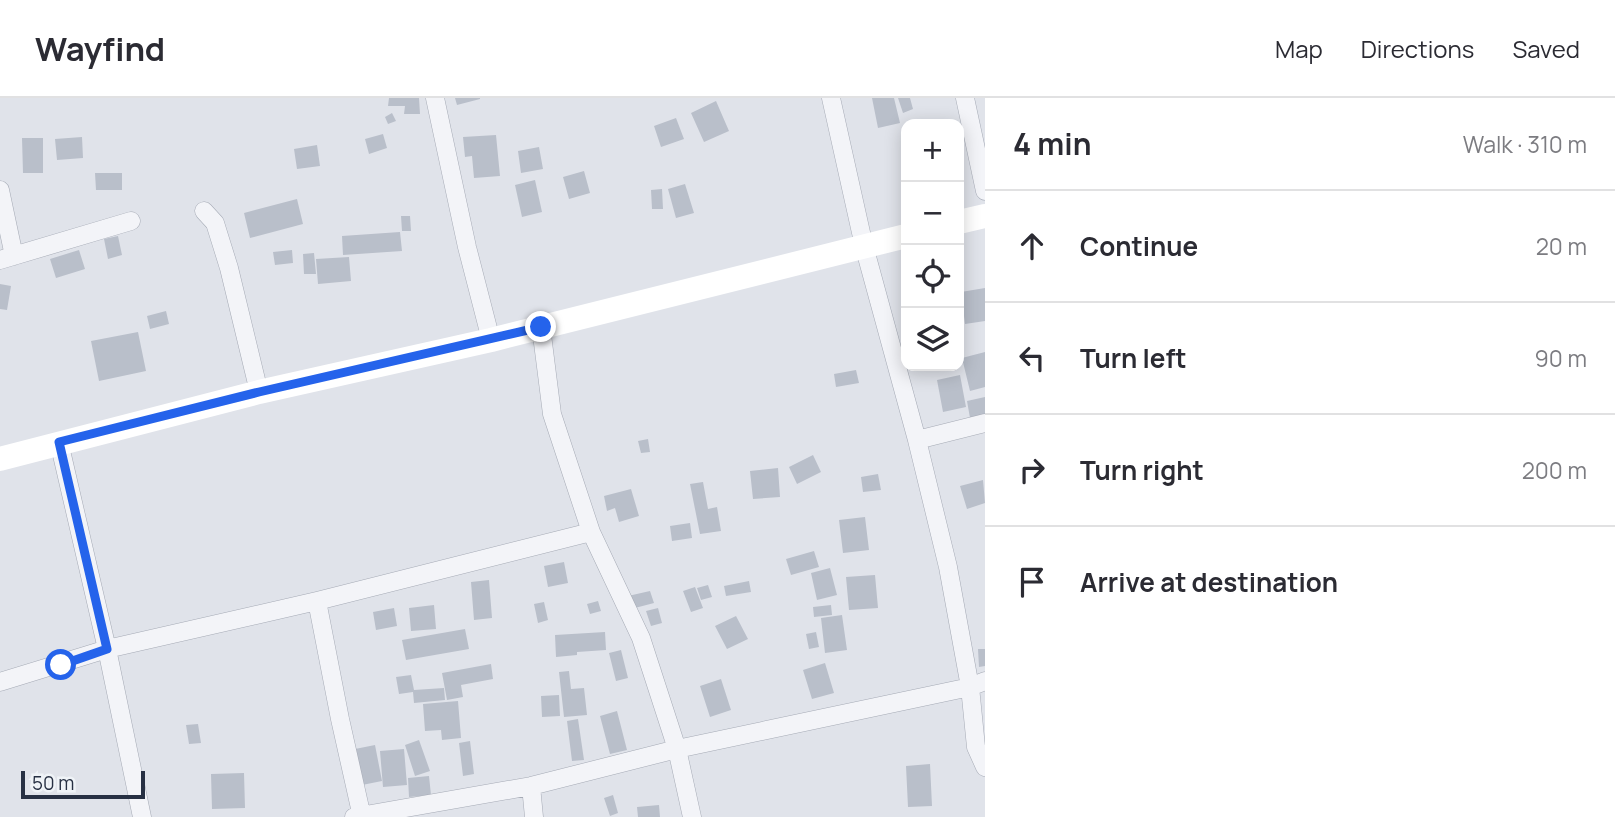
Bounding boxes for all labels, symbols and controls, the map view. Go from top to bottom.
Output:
text: Wayfind [35,26,165,71]
text: Map [1275,32,1323,65]
text: Directions [1361,32,1474,65]
text: Saved [1512,32,1580,65]
map controls [901,119,964,371]
button: + [901,119,964,182]
text: 4 min [1013,123,1091,164]
text: Walk · 310 m [1463,128,1587,160]
button: − [901,182,964,245]
icon: ahead [1013,227,1051,265]
text: Continue [1080,228,1198,264]
text: 20 m [1536,230,1587,262]
button: locate [901,245,964,308]
button: layers [901,308,964,371]
route end [525,311,556,342]
icon: left [1013,339,1051,377]
text: Turn left [1080,340,1187,376]
text: 90 m [1535,342,1587,374]
icon: right [1013,451,1051,489]
text: Turn right [1080,452,1204,488]
text: 200 m [1522,454,1587,486]
icon: arrive [1013,563,1051,601]
text: Arrive at destination [1080,564,1338,600]
route start [45,649,76,680]
scale bar [21,768,145,800]
text: 50 m [32,770,74,796]

